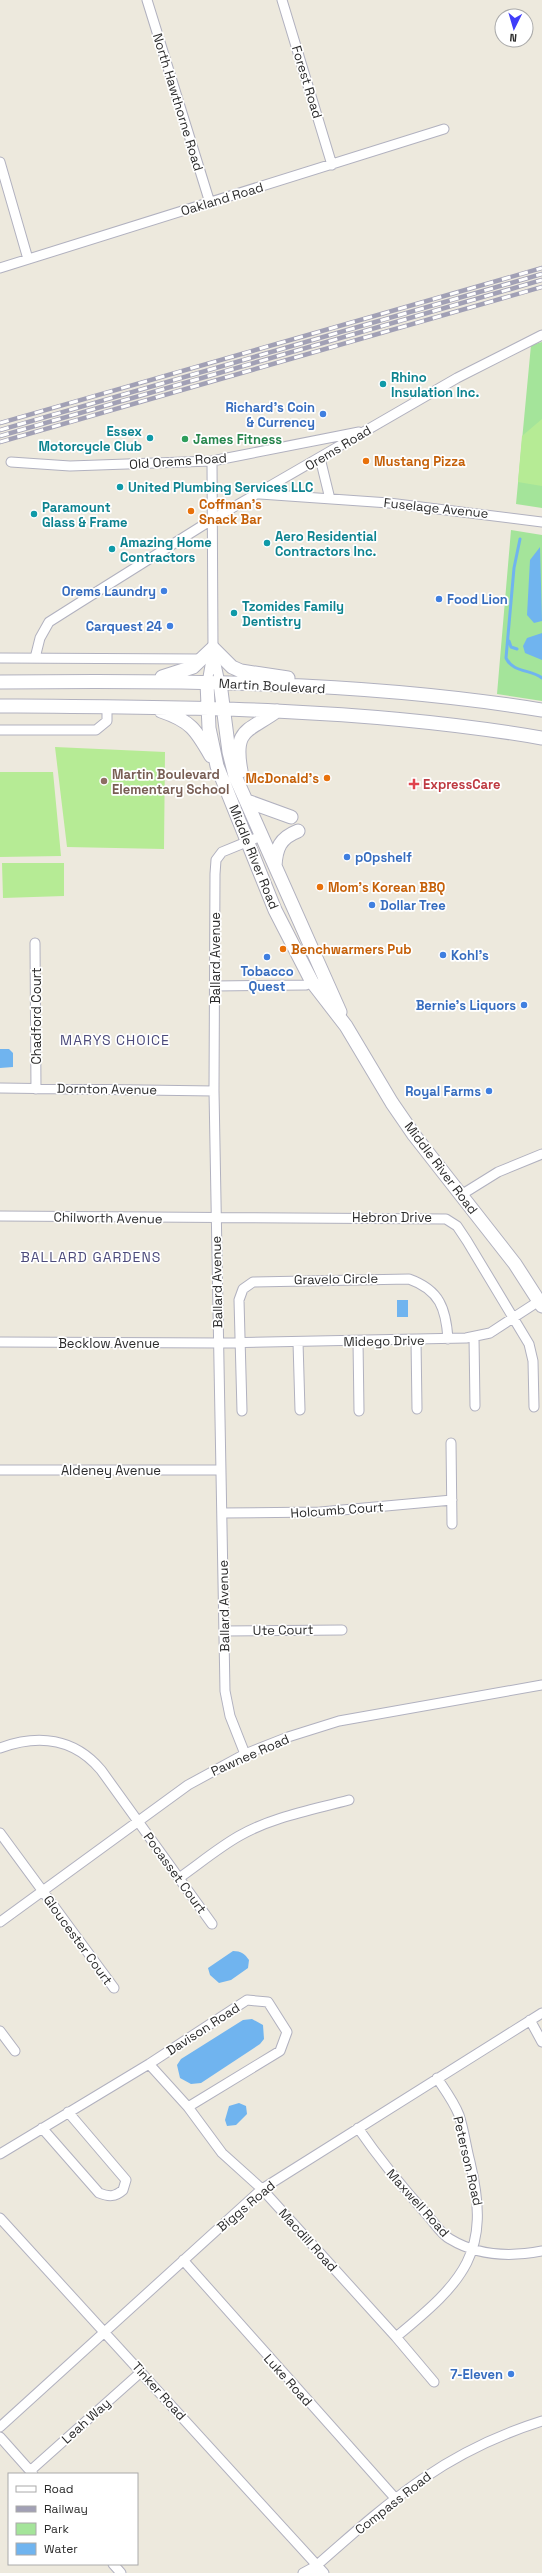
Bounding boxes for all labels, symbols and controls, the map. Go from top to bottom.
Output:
north arrow [494,8,534,48]
street label: North Hawthorne Road [149,31,207,173]
text: N [509,31,517,45]
street label: Forest Road [288,44,326,120]
street label: Oakland Road [179,178,265,220]
place label: Rhino Insulation Inc. [391,369,479,401]
marker: Rhino Insulation Inc. [378,379,388,389]
place label: Richard’s Coin & Currency [225,399,315,431]
marker: Richard’s Coin & Currency [318,409,328,419]
street label: Orems Road [302,422,374,474]
place label: Essex Motorcycle Club [39,423,142,455]
place label: James Fitness [193,431,282,448]
marker: Essex Motorcycle Club [145,433,155,443]
marker: James Fitness [180,434,190,444]
street label: Old Orems Road [129,449,227,473]
place label: Mustang Pizza [374,453,466,470]
marker: Mustang Pizza [361,456,371,466]
place label: United Plumbing Services LLC [128,479,313,496]
marker: United Plumbing Services LLC [115,482,125,492]
street label: Fuselage Avenue [383,494,489,522]
place label: Coffman's Snack Bar [199,496,262,528]
place label: Paramount Glass & Frame [42,499,128,531]
marker: Coffman's Snack Bar [186,506,196,516]
marker: Paramount Glass & Frame [29,509,39,519]
place label: Aero Residential Contractors Inc. [275,528,377,560]
place label: Amazing Home Contractors [120,534,212,566]
marker: Aero Residential Contractors Inc. [262,538,272,548]
marker: Amazing Home Contractors [107,544,117,554]
place label: Orems Laundry [62,583,156,600]
marker: Orems Laundry [159,586,169,596]
place label: Food Lion [447,591,508,608]
marker: Food Lion [434,594,444,604]
place label: Tzomides Family Dentistry [242,598,344,630]
marker: Tzomides Family Dentistry [229,608,239,618]
place label: Carquest 24 [86,618,162,635]
marker: Carquest 24 [165,621,175,631]
street label: Martin Boulevard [218,675,326,697]
place label: Martin Boulevard Elementary School [112,766,229,798]
place label: McDonald's [246,770,319,787]
marker: McDonald's [322,773,332,783]
marker: Martin Boulevard Elementary School [99,776,109,786]
place label: ExpressCare [423,776,501,793]
marker: ExpressCare [408,778,420,790]
street label: Middle River Road [225,802,283,912]
place label: pOpshelf [355,849,412,866]
marker: pOpshelf [342,852,352,862]
place label: Mom's Korean BBQ [328,879,446,896]
marker: Mom's Korean BBQ [315,882,325,892]
place label: Dollar Tree [380,897,446,914]
marker: Dollar Tree [367,900,377,910]
street label: Ballard Avenue [207,912,224,1004]
place label: Benchwarmers Pub [291,941,411,958]
marker: Benchwarmers Pub [278,944,288,954]
place label: Kohl's [451,947,489,964]
marker: Kohl's [438,950,448,960]
marker: Tobacco Quest [262,952,272,962]
place label: Tobacco Quest [240,963,294,995]
street label: Chadford Court [28,967,45,1065]
place label: Bernie's Liquors [416,997,516,1014]
marker: Bernie's Liquors [519,1000,529,1010]
district label: MARYS CHOICE [60,1031,170,1049]
street label: Dornton Avenue [57,1080,157,1098]
place label: Royal Farms [405,1083,481,1100]
marker: Royal Farms [484,1086,494,1096]
street label: Middle River Road [401,1118,481,1218]
street label: Chilworth Avenue [53,1209,163,1227]
street label: Hebron Drive [352,1209,432,1226]
street label: Ballard Avenue [208,1236,226,1328]
district label: BALLARD GARDENS [21,1248,161,1266]
street label: Gravelo Circle [294,1270,378,1288]
street label: Midego Drive [343,1332,425,1350]
street label: Becklow Avenue [58,1335,160,1352]
street label: Aldeney Avenue [61,1462,161,1479]
street label: Holcumb Court [290,1498,384,1522]
street label: Ballard Avenue [215,1560,233,1652]
street label: Ute Court [253,1621,313,1639]
street label: Pawnee Road [208,1730,292,1780]
street label: Pocasset Court [140,1829,210,1917]
street label: Gloucester Court [40,1892,116,1988]
street label: Davison Road [163,1999,243,2059]
street label: Peterson Road [449,2115,487,2207]
street label: Maxwell Road [383,2165,453,2241]
street label: Biggs Road [214,2177,278,2235]
street label: Macdill Road [275,2205,341,2275]
street label: Luke Road [260,2350,316,2410]
street label: Tinker Road [128,2358,190,2424]
place label: 7-Eleven [450,2366,503,2383]
marker: 7-Eleven [506,2369,516,2379]
street label: Leah Way [58,2395,114,2447]
street label: Compass Road [351,2468,435,2538]
legend [8,2473,138,2565]
text: Road [44,2481,73,2497]
text: Railway [44,2501,88,2517]
text: Park [44,2521,69,2537]
text: Water [44,2541,78,2557]

